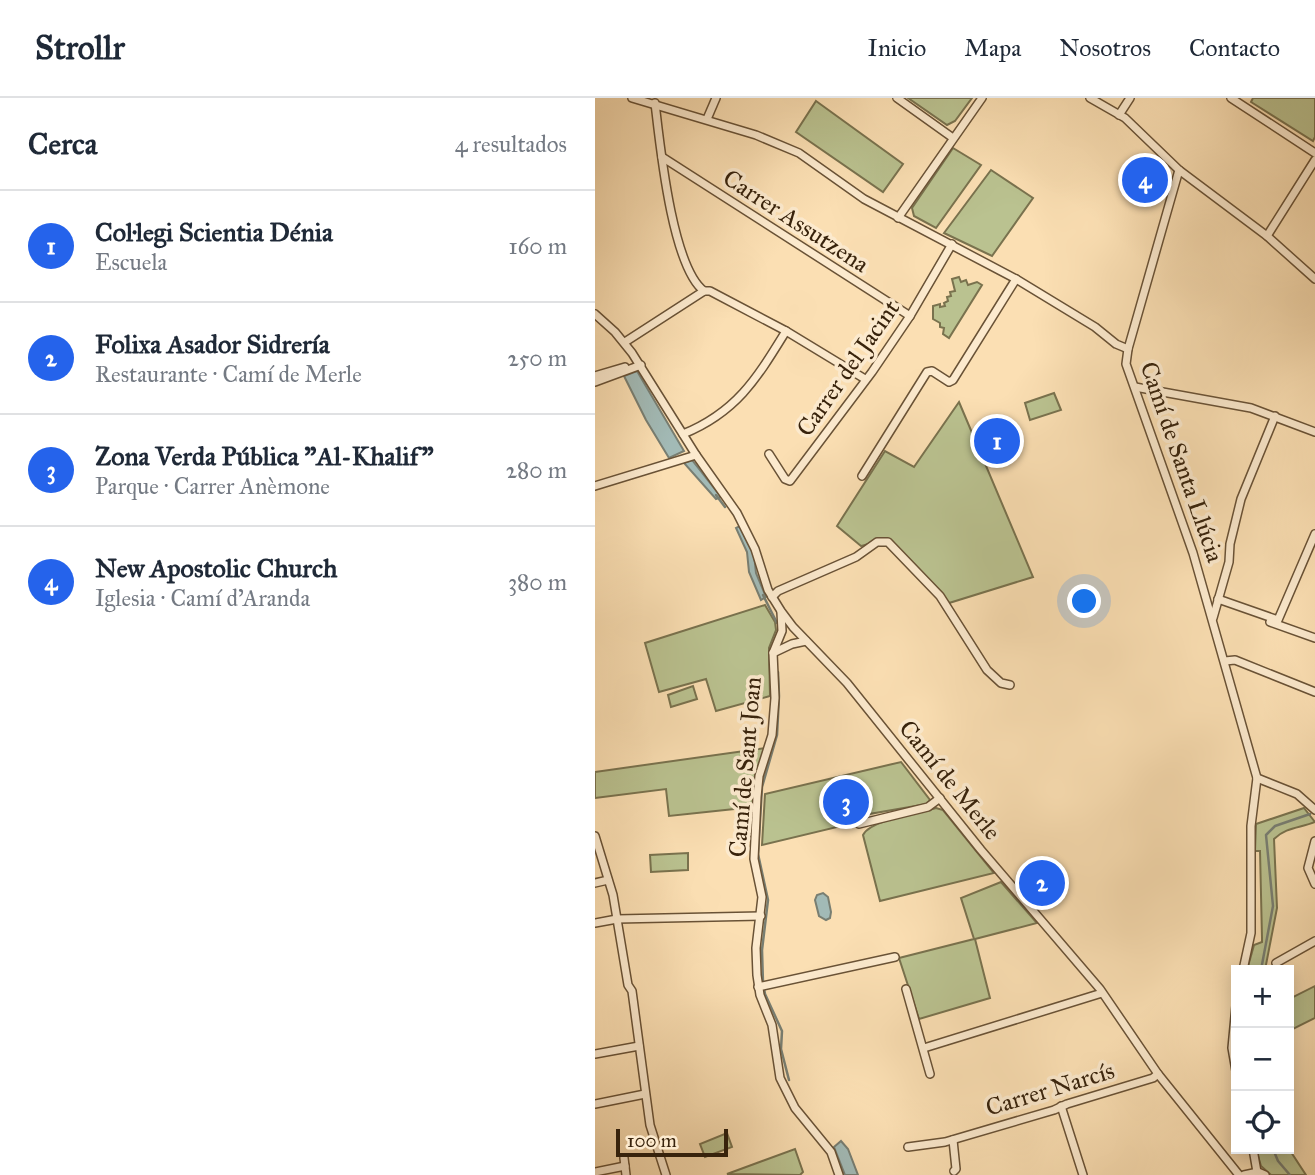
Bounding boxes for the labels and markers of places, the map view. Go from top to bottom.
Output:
pin: 4 [1122,154,1168,206]
pin: 1 [974,415,1020,467]
pin: 3 [823,776,869,828]
pin: 2 [1019,857,1065,909]

